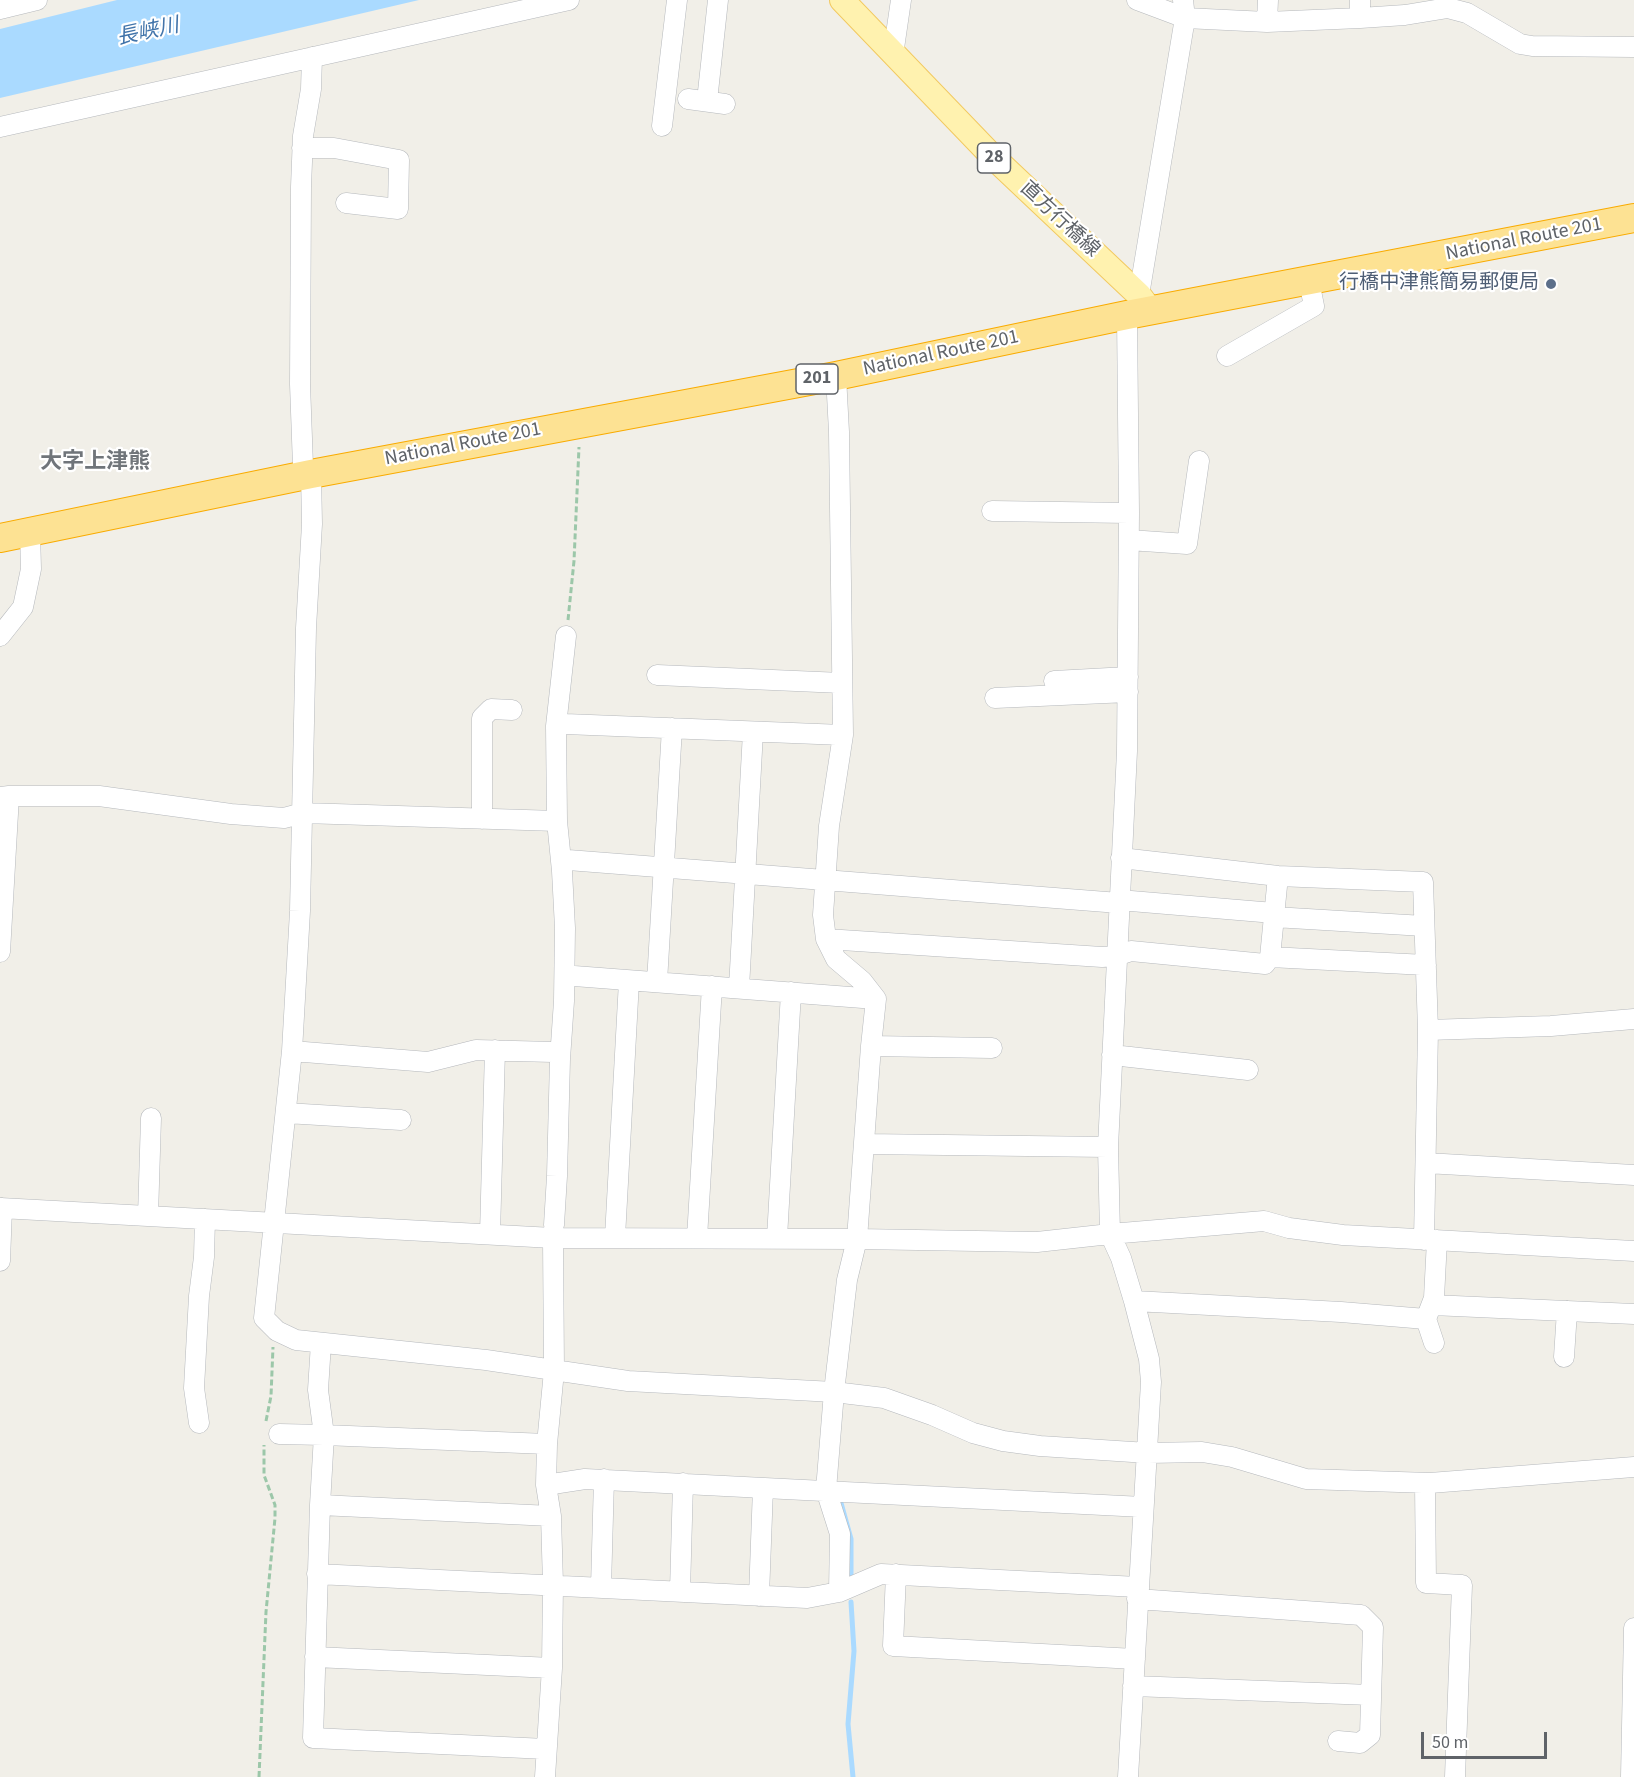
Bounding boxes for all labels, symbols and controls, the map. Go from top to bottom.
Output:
water label: 長峡川 [115,14,181,52]
road number: 28 [978,143,1010,173]
street label: 直方行橋線 [1014,177,1104,263]
street label: National Route 201 [1444,213,1604,267]
place label: 行橋中津熊簡易郵便局 [1339,272,1539,296]
marker: 行橋中津熊簡易郵便局 [1544,277,1558,291]
street label: National Route 201 [861,326,1021,382]
road number: 201 [796,364,838,394]
street label: National Route 201 [383,418,543,472]
district label: 大字上津熊 [40,450,150,476]
scale bar [1424,1720,1550,1758]
text: 50 m [1432,1730,1468,1755]

